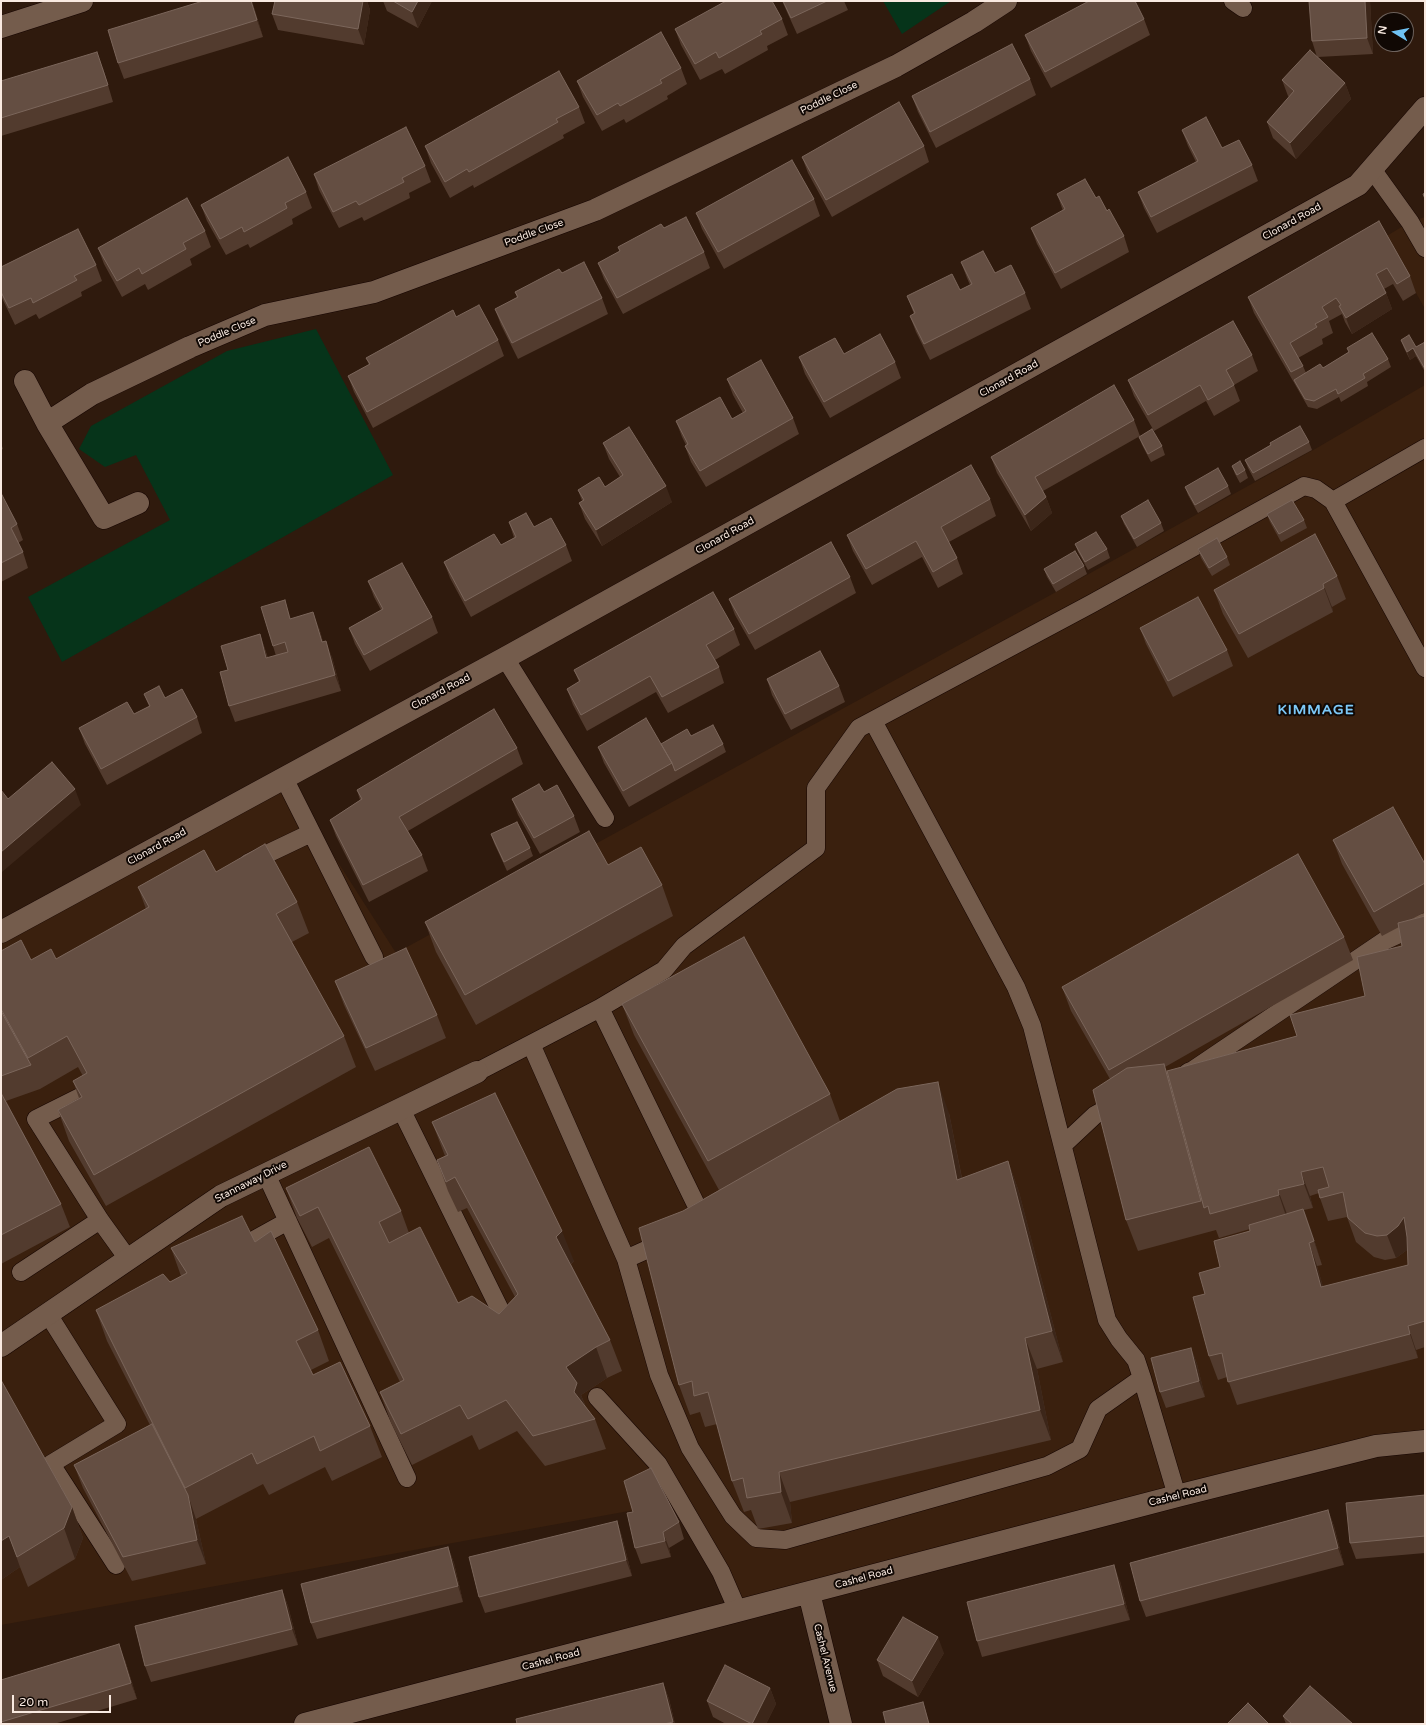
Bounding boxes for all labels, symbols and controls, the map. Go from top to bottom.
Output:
north arrow [1374,12,1414,52]
text: N [1376,25,1390,35]
street label: Poddle Close [799,79,859,117]
street label: Clonard Road [1261,201,1323,243]
street label: Poddle Close [503,217,565,249]
street label: Poddle Close [196,314,258,350]
street label: Clonard Road [978,358,1040,400]
street label: Clonard Road [694,515,756,557]
street label: Clonard Road [410,671,472,713]
district label: KIMMAGE [1277,702,1355,718]
street label: Clonard Road [126,826,188,868]
street label: Stannaway Drive [213,1159,289,1205]
street label: Cashel Road [1148,1483,1208,1509]
street label: Cashel Road [834,1565,894,1591]
street label: Cashel Avenue [811,1623,839,1693]
street label: Cashel Road [521,1647,581,1673]
scale bar [14,1687,113,1713]
text: 20 m [19,1695,48,1709]

